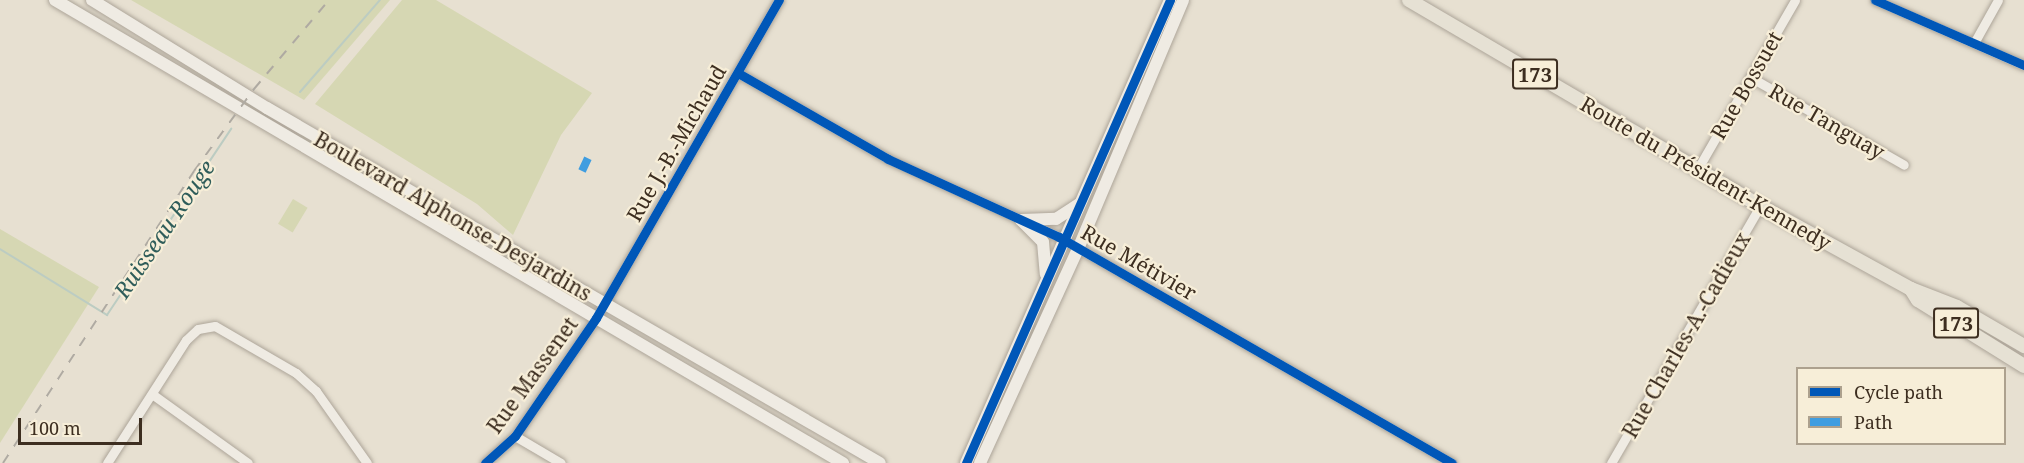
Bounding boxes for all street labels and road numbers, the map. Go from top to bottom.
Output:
street label: Rue Bossuet [1705,26,1787,144]
road number: 173 [1511,57,1559,91]
street label: Rue J.-B.-Michaud [621,60,731,226]
street label: Rue Tanguay [1765,78,1889,164]
street label: Route du Président-Kennedy [1576,91,1836,255]
street label: Boulevard Alphonse-Desjardins [310,126,596,306]
street label: Rue Métivier [1077,219,1201,305]
street label: Rue Charles-A.-Cadieux [1617,228,1755,442]
road number: 173 [1932,306,1980,340]
street label: Rue Massenet [481,312,583,438]

